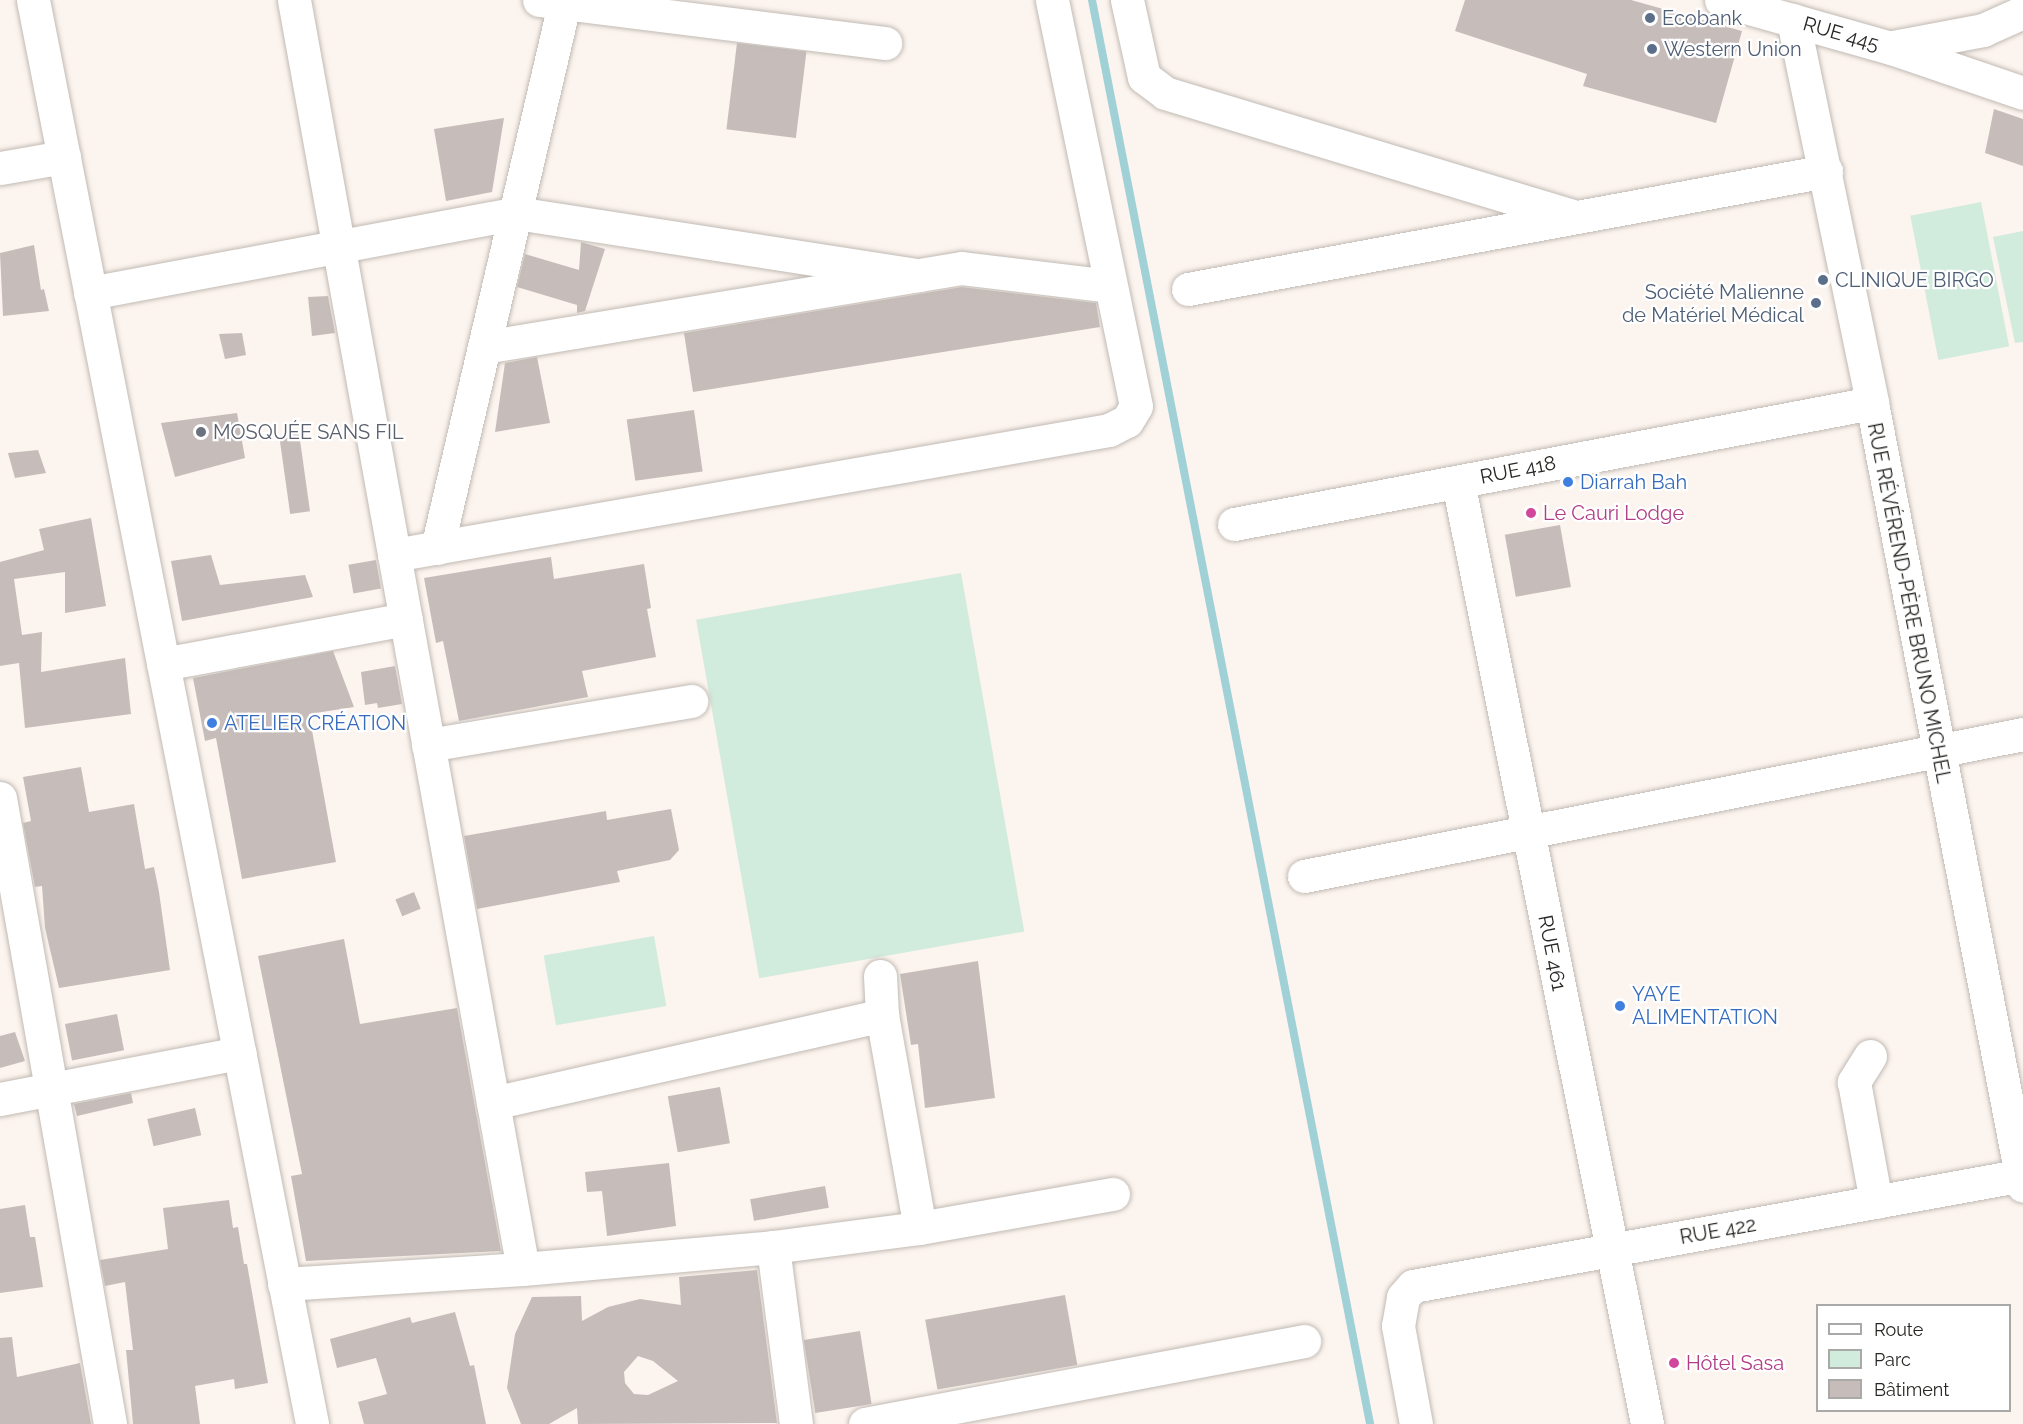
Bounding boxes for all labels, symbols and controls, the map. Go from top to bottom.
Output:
place label: Ecobank [1662,6,1742,30]
marker: Ecobank [1643,11,1657,25]
street label: RUE 445 [1800,12,1882,56]
place label: Western Union [1664,37,1802,61]
marker: Western Union [1645,42,1659,56]
place label: CLINIQUE BIRGO [1835,268,1994,292]
marker: CLINIQUE BIRGO [1816,273,1830,287]
place label: Société Malienne de Matériel Médical [1621,280,1804,327]
marker: Société Malienne de Matériel Médical [1809,296,1823,310]
place label: MOSQUÉE SANS FIL [213,420,404,444]
street label: RUE RÉVÉREND-PÈRE BRUNO MICHEL [1862,421,1956,785]
marker: MOSQUÉE SANS FIL [194,425,208,439]
street label: RUE 418 [1478,451,1558,489]
place label: Diarrah Bah [1580,470,1687,494]
marker: Diarrah Bah [1561,475,1575,489]
place label: Le Cauri Lodge [1543,501,1684,525]
marker: Le Cauri Lodge [1524,506,1538,520]
place label: ATELIER CRÉATION [224,711,406,735]
marker: ATELIER CRÉATION [205,716,219,730]
street label: RUE 461 [1533,913,1571,993]
place label: YAYE ALIMENTATION [1632,982,1778,1029]
marker: YAYE ALIMENTATION [1613,999,1627,1013]
street label: RUE 422 [1678,1212,1758,1250]
legend [1816,1304,2011,1412]
text: Route [1874,1319,1923,1340]
text: Parc [1874,1349,1911,1370]
place label: Hôtel Sasa [1686,1351,1785,1375]
marker: Hôtel Sasa [1667,1356,1681,1370]
text: Bâtiment [1874,1379,1949,1400]

